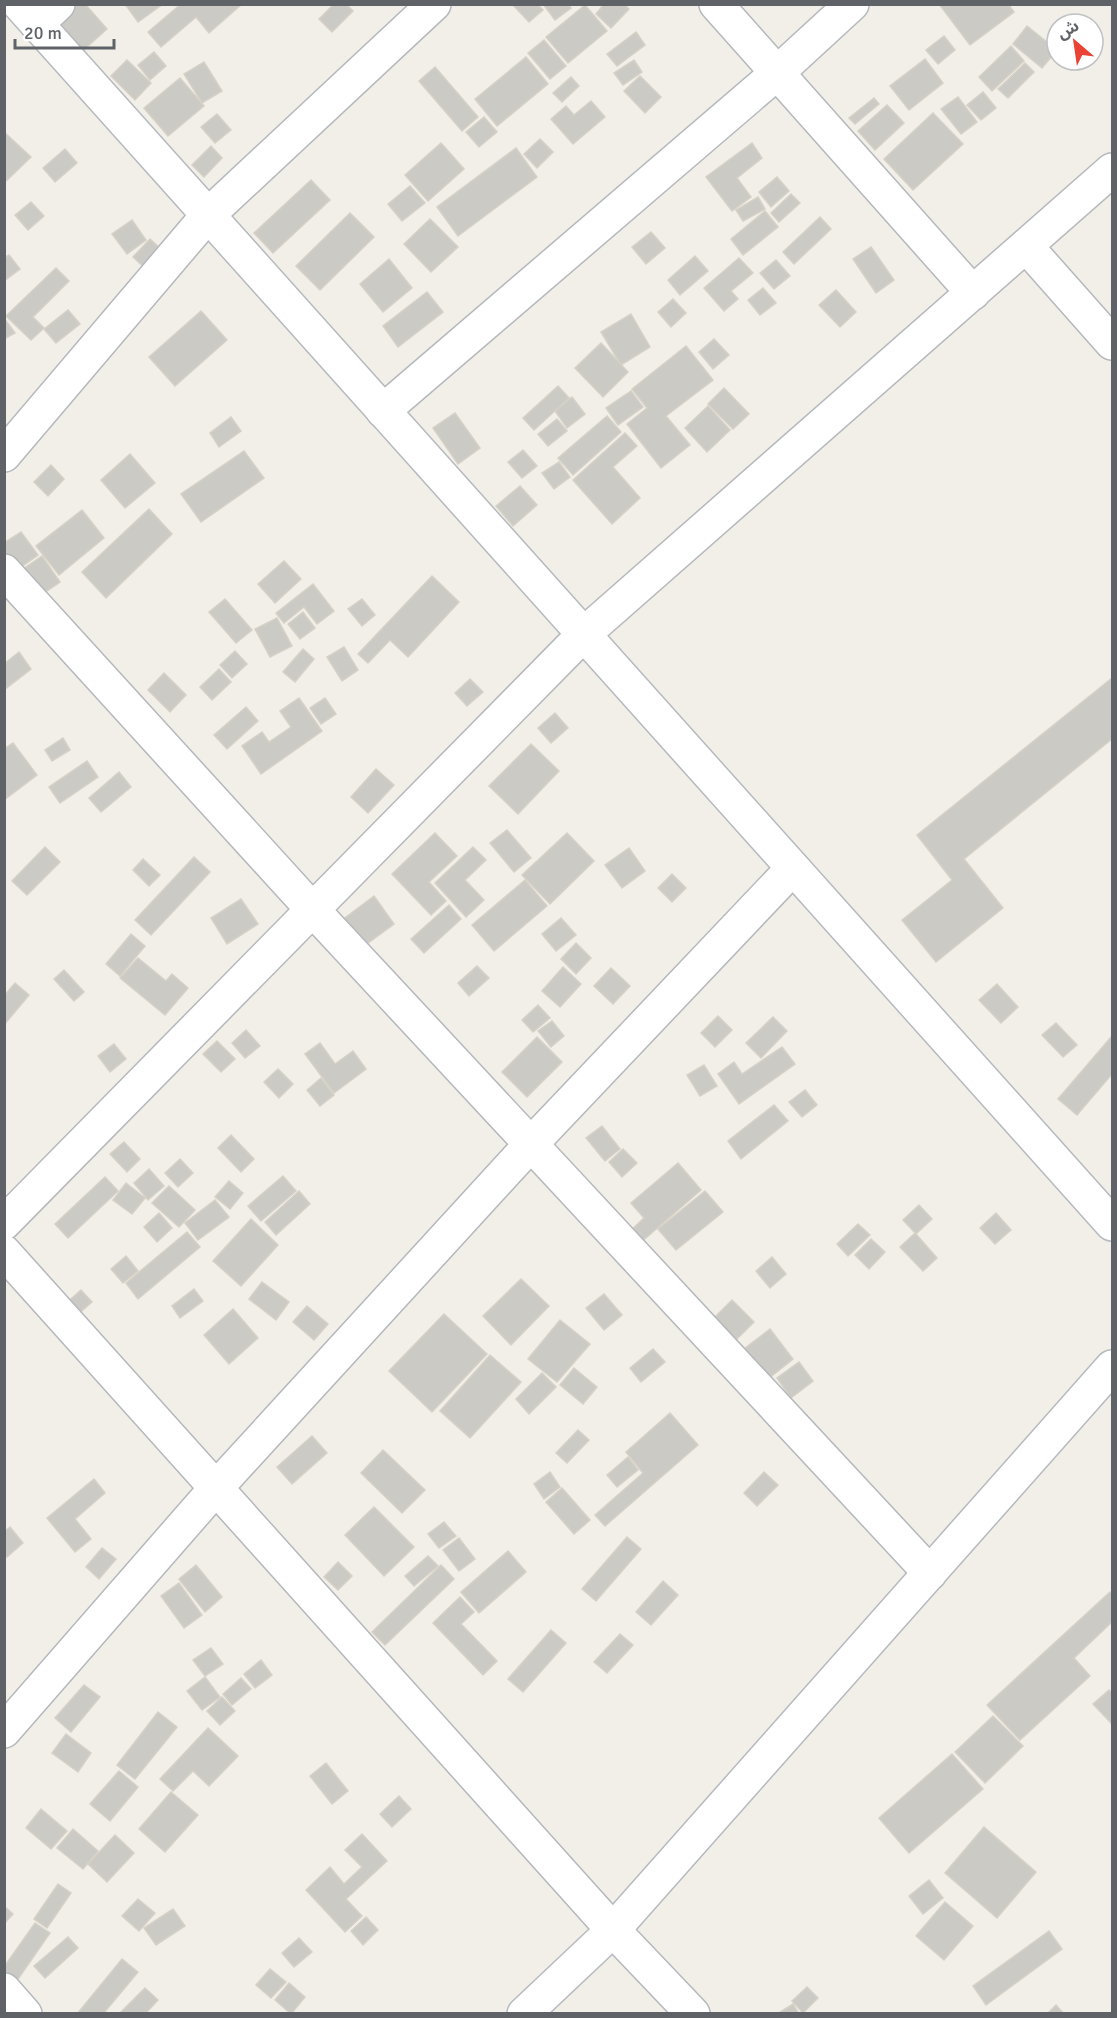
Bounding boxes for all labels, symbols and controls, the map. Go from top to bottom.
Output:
scale bar [15,12,114,50]
north arrow [1045,12,1105,72]
text: ش [1054,16,1083,44]
text: 20 m [24,22,62,44]

